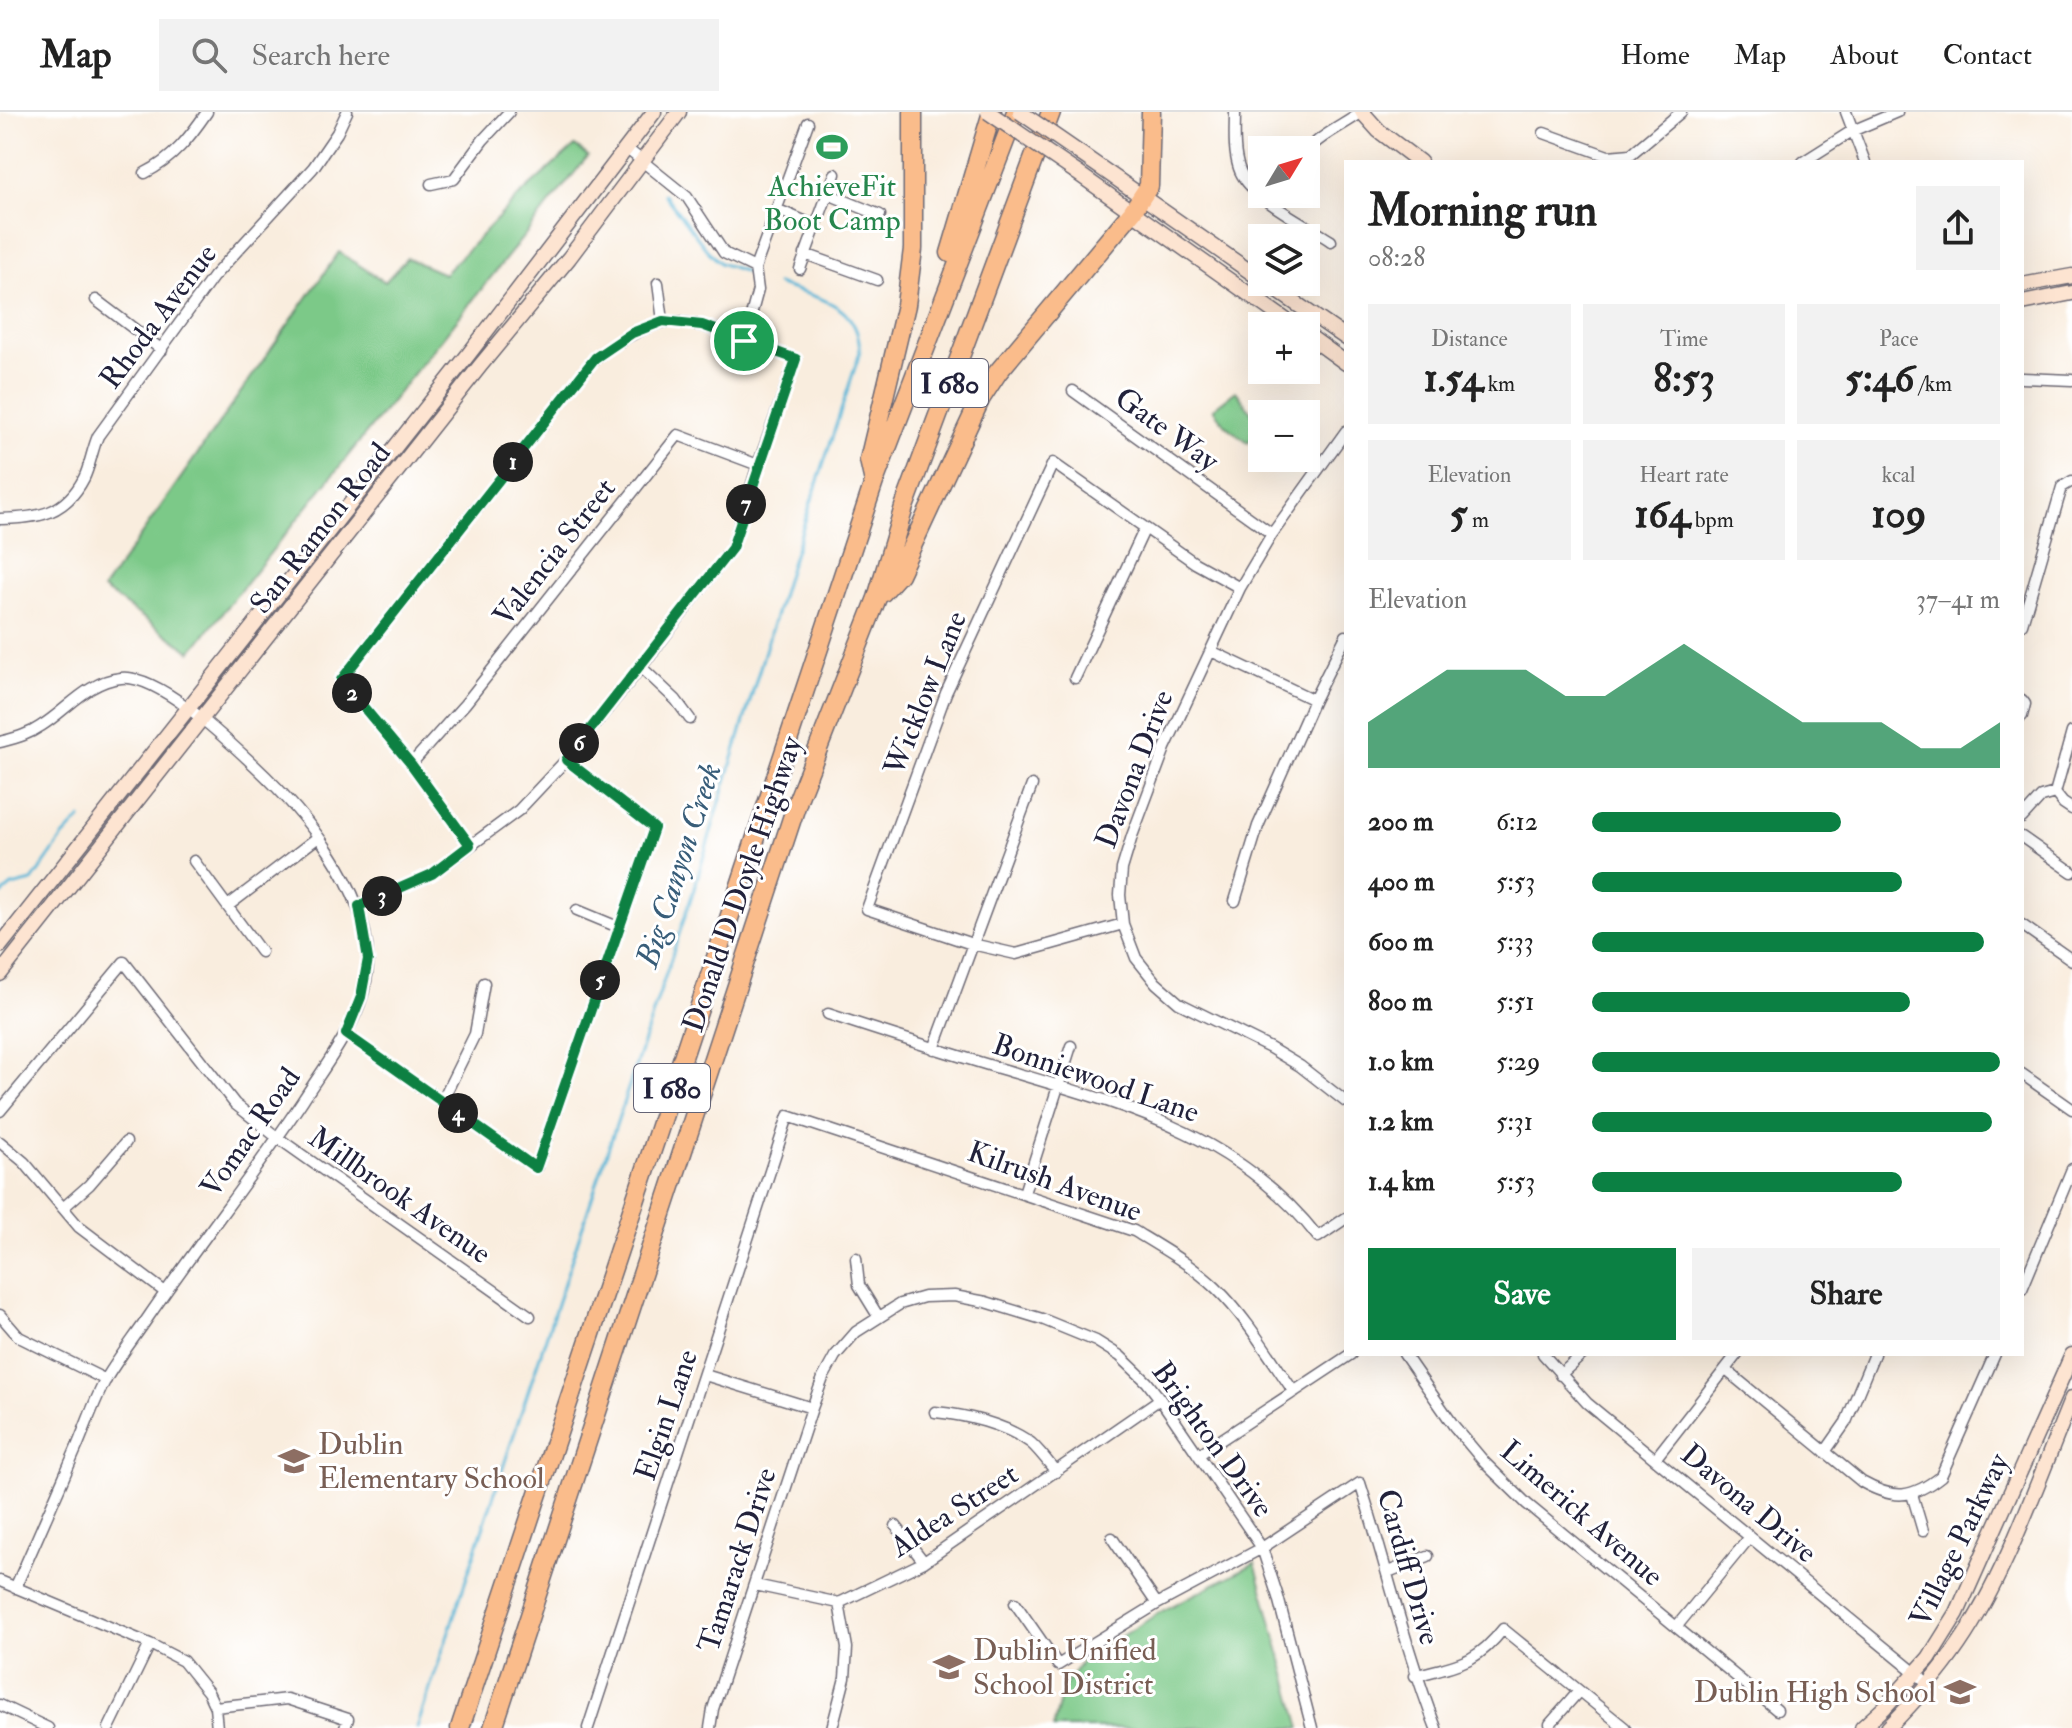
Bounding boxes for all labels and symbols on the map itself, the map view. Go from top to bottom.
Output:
sports icon: AchieveFit Boot Camp [815,130,849,164]
north arrow [1248,136,1320,208]
place label: AchieveFit Boot Camp [763,168,901,239]
street label: Rhoda Avenue [92,237,225,396]
pin [710,307,778,375]
road number: I 680 [912,359,988,407]
street label: Gate Way [1108,379,1226,480]
street label: San Ramon Road [242,435,399,621]
pin: 1 [493,442,533,482]
street label: Valencia Street [485,471,624,634]
pin: 7 [726,484,766,524]
street label: Wicklow Lane [875,606,975,781]
pin: 2 [332,673,372,713]
street label: Davona Drive [1087,685,1182,853]
pin: 6 [559,723,599,763]
street label: Donald D Doyle Highway [674,731,811,1037]
water label: Big Canyon Creek [627,758,731,974]
pin: 3 [362,876,402,916]
pin: 5 [580,960,620,1000]
street label: Bonniewood Lane [988,1026,1204,1131]
street label: Vomac Road [192,1060,309,1204]
road number: I 680 [634,1064,710,1112]
pin: 4 [438,1093,478,1133]
street label: Millbrook Avenue [301,1119,498,1272]
street label: Kilrush Avenue [963,1133,1147,1230]
street label: Elgin Lane [627,1345,706,1485]
street label: Brighton Drive [1144,1354,1281,1524]
place label: Dublin Elementary School [318,1426,545,1497]
street label: Limerick Avenue [1493,1432,1671,1594]
street label: Davona Drive [1673,1436,1824,1571]
school or university icon: Dublin Elementary School [277,1444,311,1478]
street label: Village Parkway [1902,1447,2018,1633]
street label: Aldea Street [883,1455,1025,1566]
street label: Tamarack Drive [690,1463,785,1657]
street label: Cardiff Drive [1369,1485,1448,1649]
place label: Dublin Unified School District [973,1632,1157,1703]
school or university icon: Dublin Unified School District [932,1650,966,1684]
place label: Dublin High School [1694,1674,1936,1711]
school or university icon: Dublin High School [1943,1675,1977,1709]

